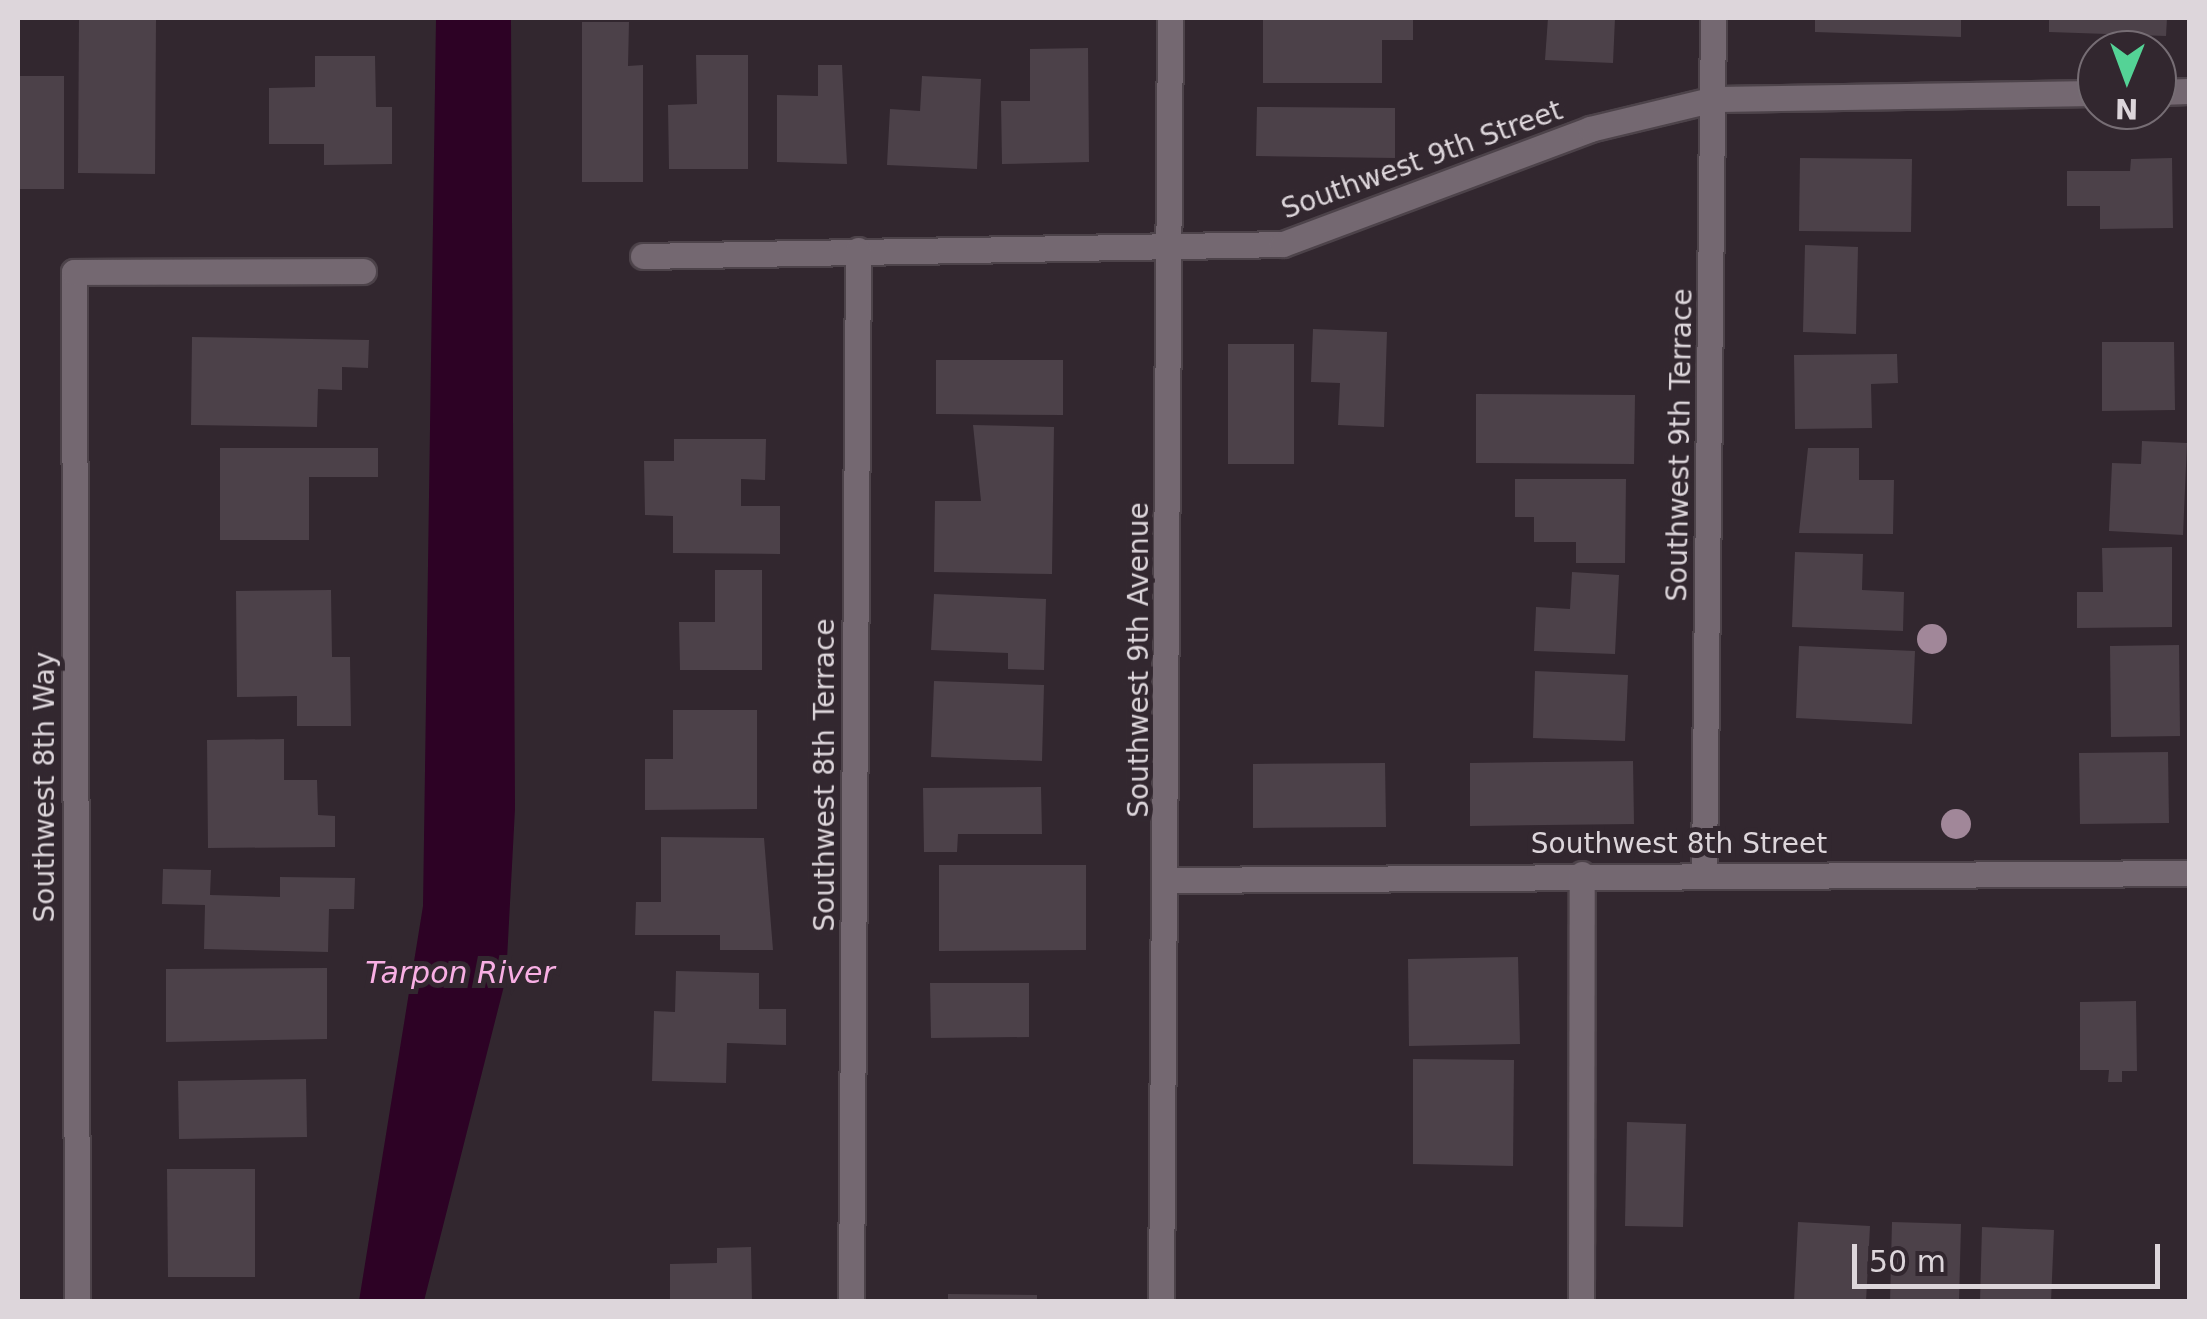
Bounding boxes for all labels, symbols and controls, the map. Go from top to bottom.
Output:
north arrow [2077,30,2177,130]
text: N [2114,92,2139,125]
street label: Southwest 9th Street [1277,94,1567,226]
street label: Southwest 9th Terrace [1660,288,1700,602]
street label: Southwest 9th Avenue [1122,502,1156,818]
street label: Southwest 8th Terrace [808,618,842,932]
street label: Southwest 8th Way [28,651,62,923]
street label: Southwest 8th Street [1531,827,1827,861]
water label: Tarpon River [365,955,555,991]
scale bar [1857,1224,2164,1286]
text: 50 m [1869,1244,1946,1279]

